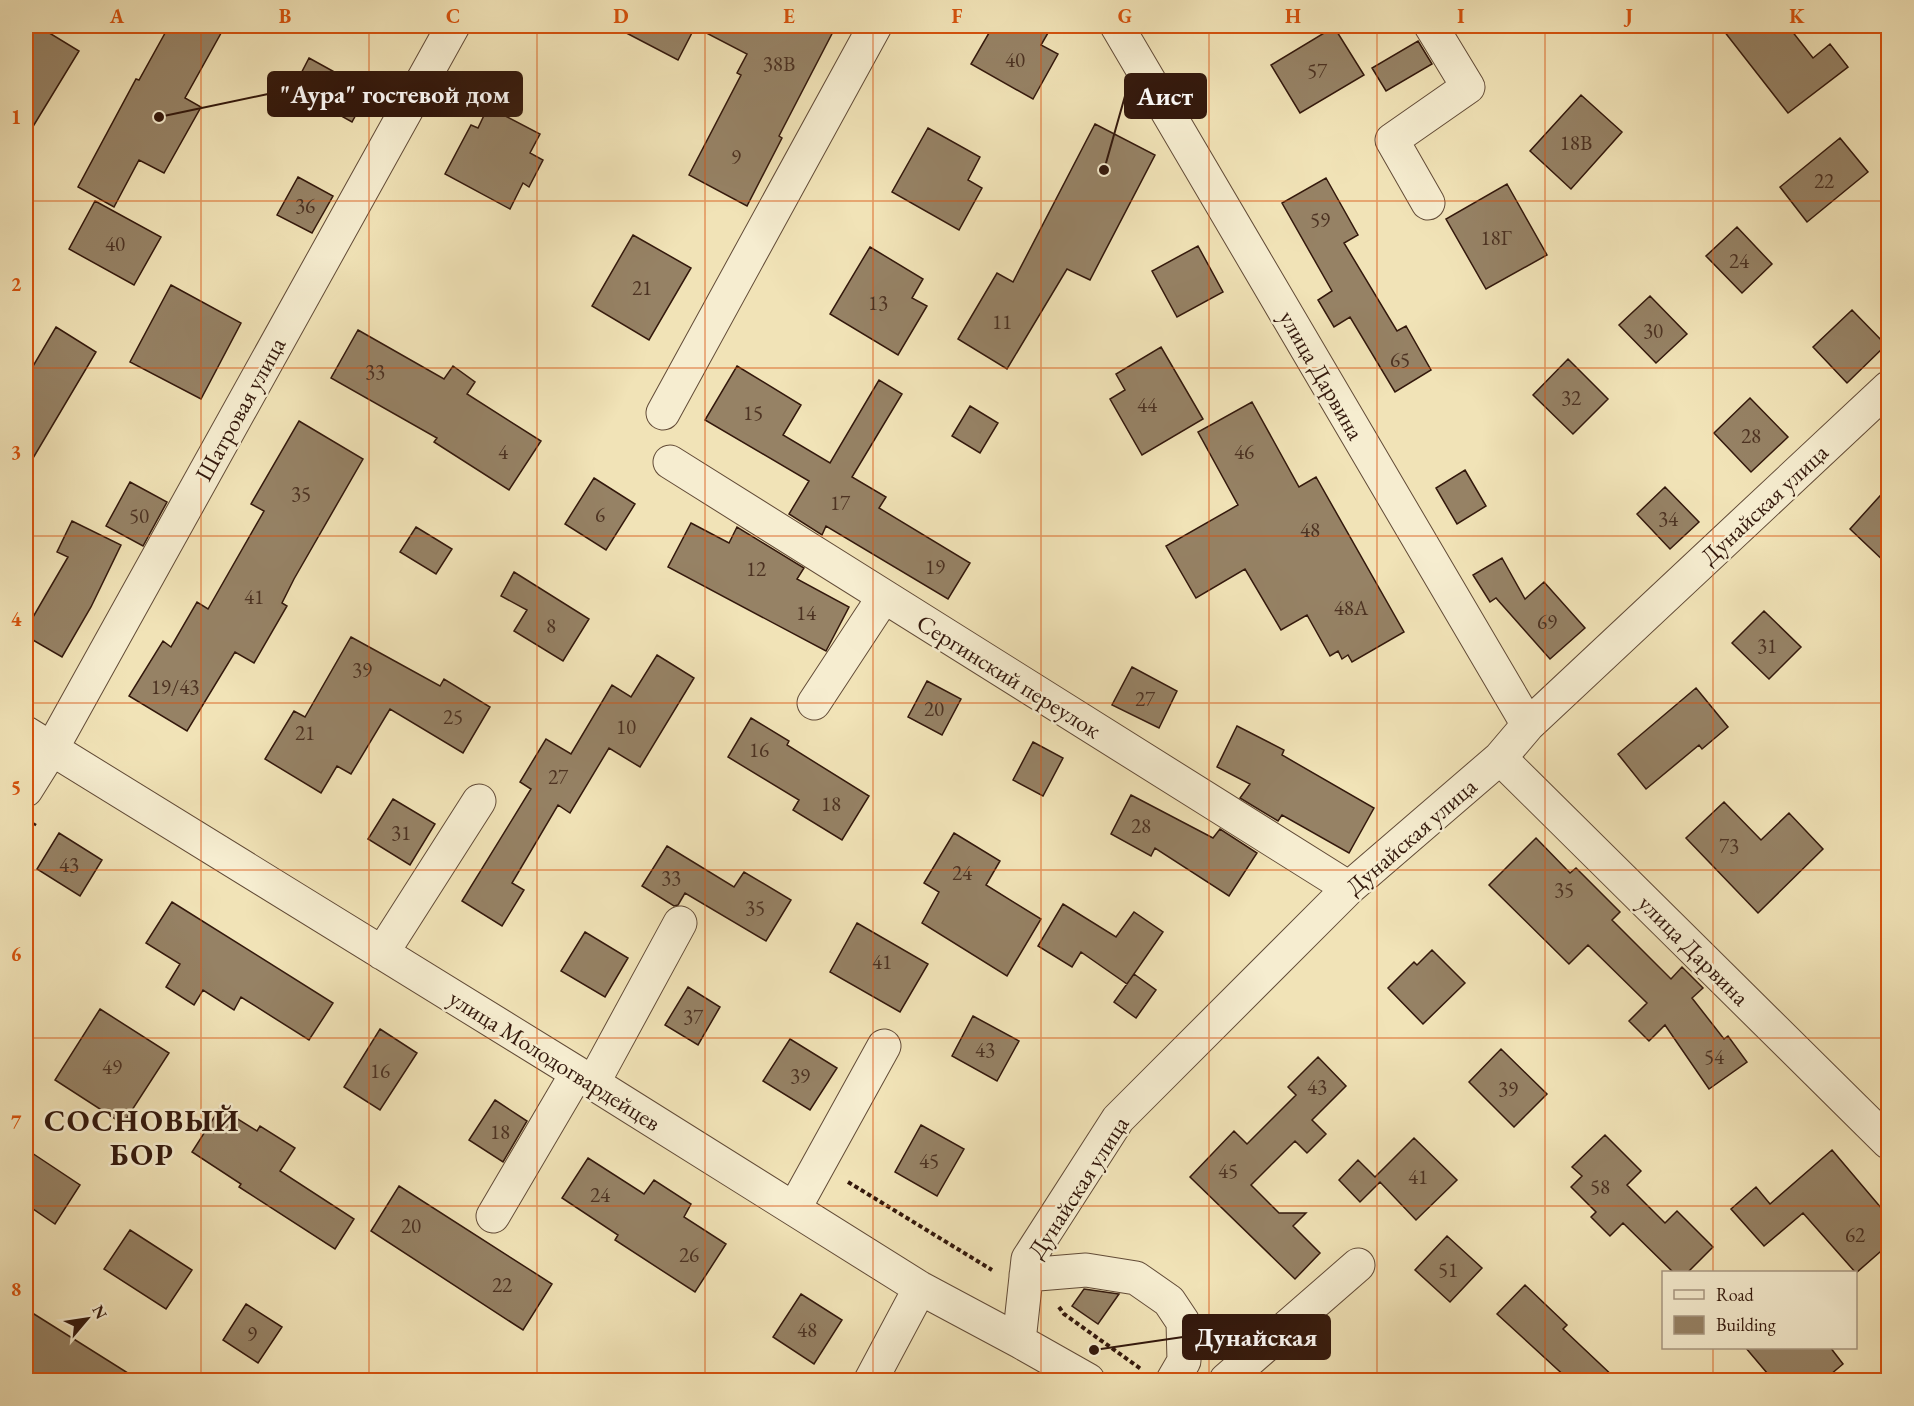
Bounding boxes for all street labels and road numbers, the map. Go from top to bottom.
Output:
street label: улица Дарвина [1272,305,1372,446]
street label: Шатровая улица [188,331,293,486]
street label: Дунайская улица [1694,437,1835,571]
street label: Сергинский переулок [911,607,1107,745]
street label: Дунайская улица [1339,770,1483,901]
street label: улица Дарвина [1632,888,1756,1012]
street label: улица Молодогвардейцев [443,982,667,1138]
street label: Дунайская улица [1020,1110,1136,1264]

